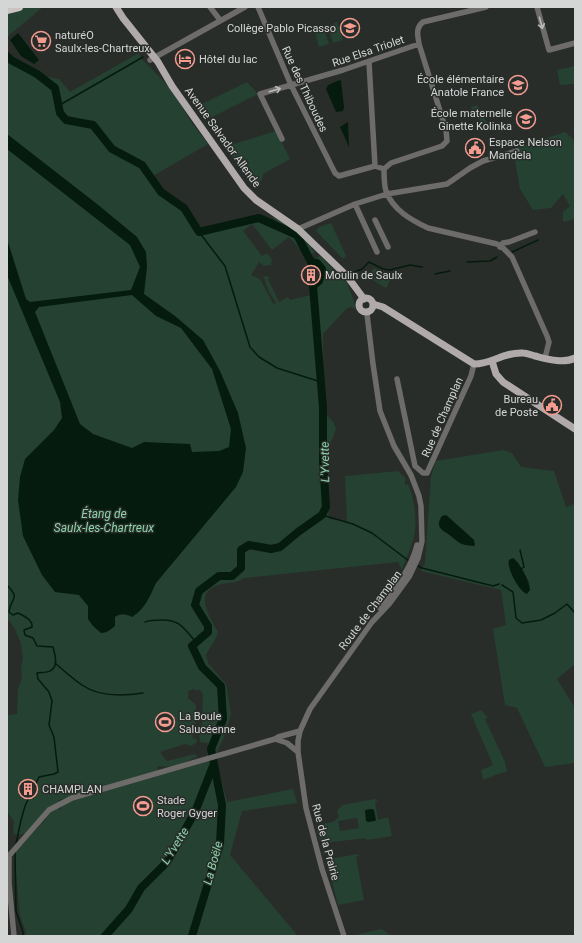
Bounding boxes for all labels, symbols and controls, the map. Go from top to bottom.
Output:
school or university icon: Collège Pablo Picasso [339,17,361,39]
one-way arrow [538,17,546,30]
place label: Collège Pablo Picasso [227,22,336,35]
place label: naturéO Saulx-les-Chartreux [55,29,150,55]
supermarket icon: naturéO Saulx-les-Chartreux [30,30,52,52]
street label: Rue Elsa Triolet [330,33,406,70]
street label: Rue des Thiboudes [279,44,330,134]
hotel icon: Hôtel du lac [174,48,196,70]
place label: Hôtel du lac [199,53,258,66]
place label: École élémentaire Anatole France [417,73,504,99]
school or university icon: École élémentaire Anatole France [507,74,529,96]
street label: Avenue Salvador Allende [182,85,263,190]
one-way arrow [269,86,282,93]
place label: École maternelle Ginette Kolinka [431,107,512,133]
school or university icon: École maternelle Ginette Kolinka [515,108,537,130]
place label: Espace Nelson Mandela [489,136,562,162]
public building icon: Espace Nelson Mandela [464,137,486,159]
building icon: Moulin de Saulx [300,264,322,286]
place label: Moulin de Saulx [325,269,403,282]
street label: Rue de Champlan [419,375,466,459]
place label: Bureau de Poste [495,393,538,419]
public building icon: Bureau de Poste [541,394,563,416]
water label: L'Yvette [318,442,332,482]
water label: Étang de Saulx-les-Chartreux [54,506,154,535]
street label: Route de Champlan [336,568,404,652]
place label: La Boule Salucéenne [179,710,236,736]
sports icon: La Boule Salucéenne [154,711,176,733]
building icon: CHAMPLAN [17,778,39,800]
place label: CHAMPLAN [42,783,102,796]
place label: Stade Roger Gyger [157,794,217,820]
sports icon: Stade Roger Gyger [132,795,154,817]
street label: Rue de la Prairie [309,802,342,882]
water label: L'Yvette [158,825,192,867]
water label: La Boële [200,840,226,886]

